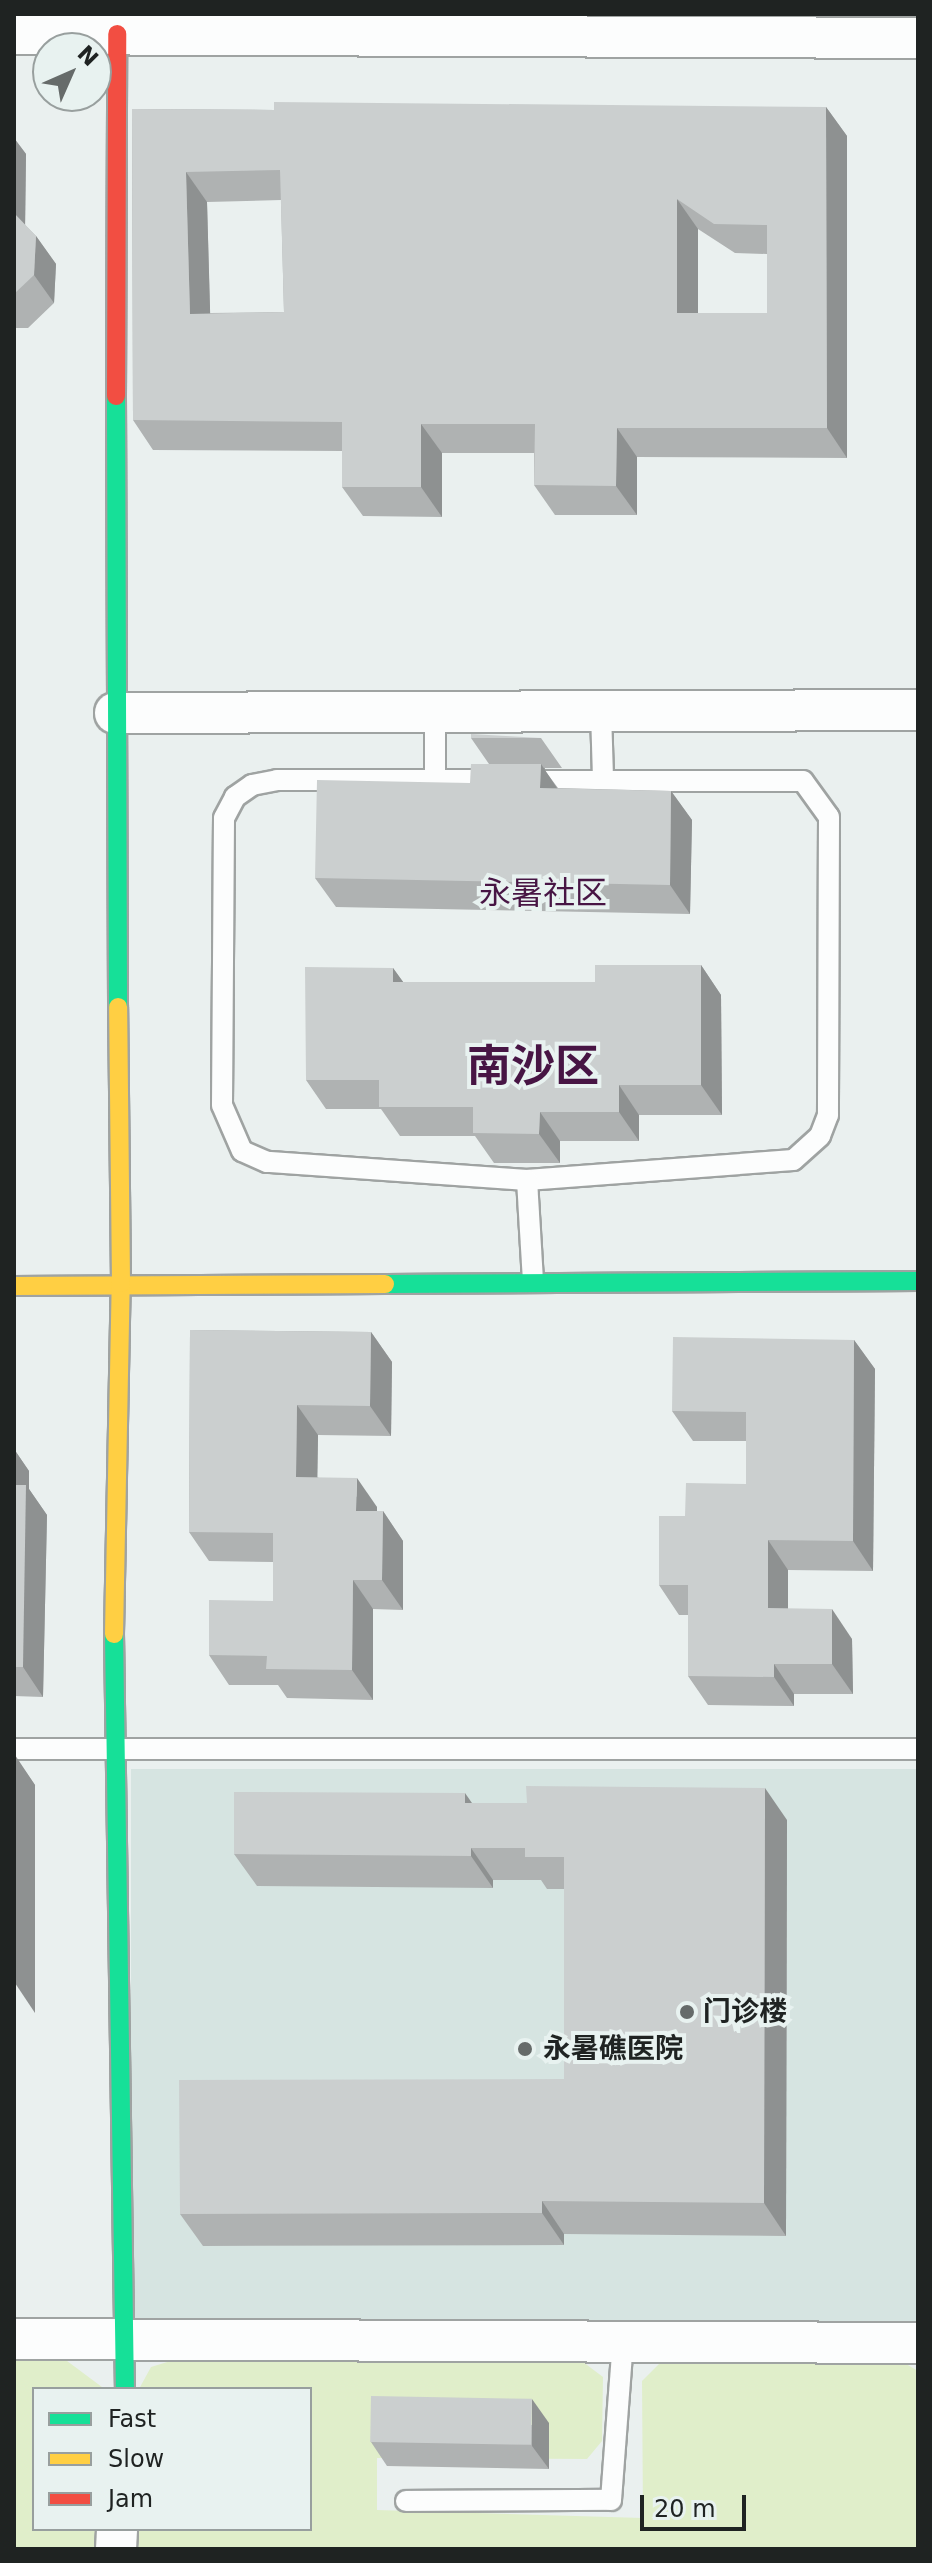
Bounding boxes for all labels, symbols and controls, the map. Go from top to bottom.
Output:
north arrow [32,32,112,112]
text: N [73,41,103,71]
district label: 永暑社区 [479,874,607,912]
district label: 南沙区 [467,1040,599,1092]
place label: 门诊楼 [703,1995,787,2029]
marker: 门诊楼 [678,2003,696,2021]
place label: 永暑礁医院 [543,2032,683,2066]
marker: 永暑礁医院 [514,2038,536,2060]
legend [32,2387,312,2531]
text: Fast [108,2405,156,2433]
text: Slow [108,2445,164,2473]
scale bar [644,2479,750,2529]
text: Jam [108,2485,153,2513]
text: 20 m [654,2495,716,2523]

